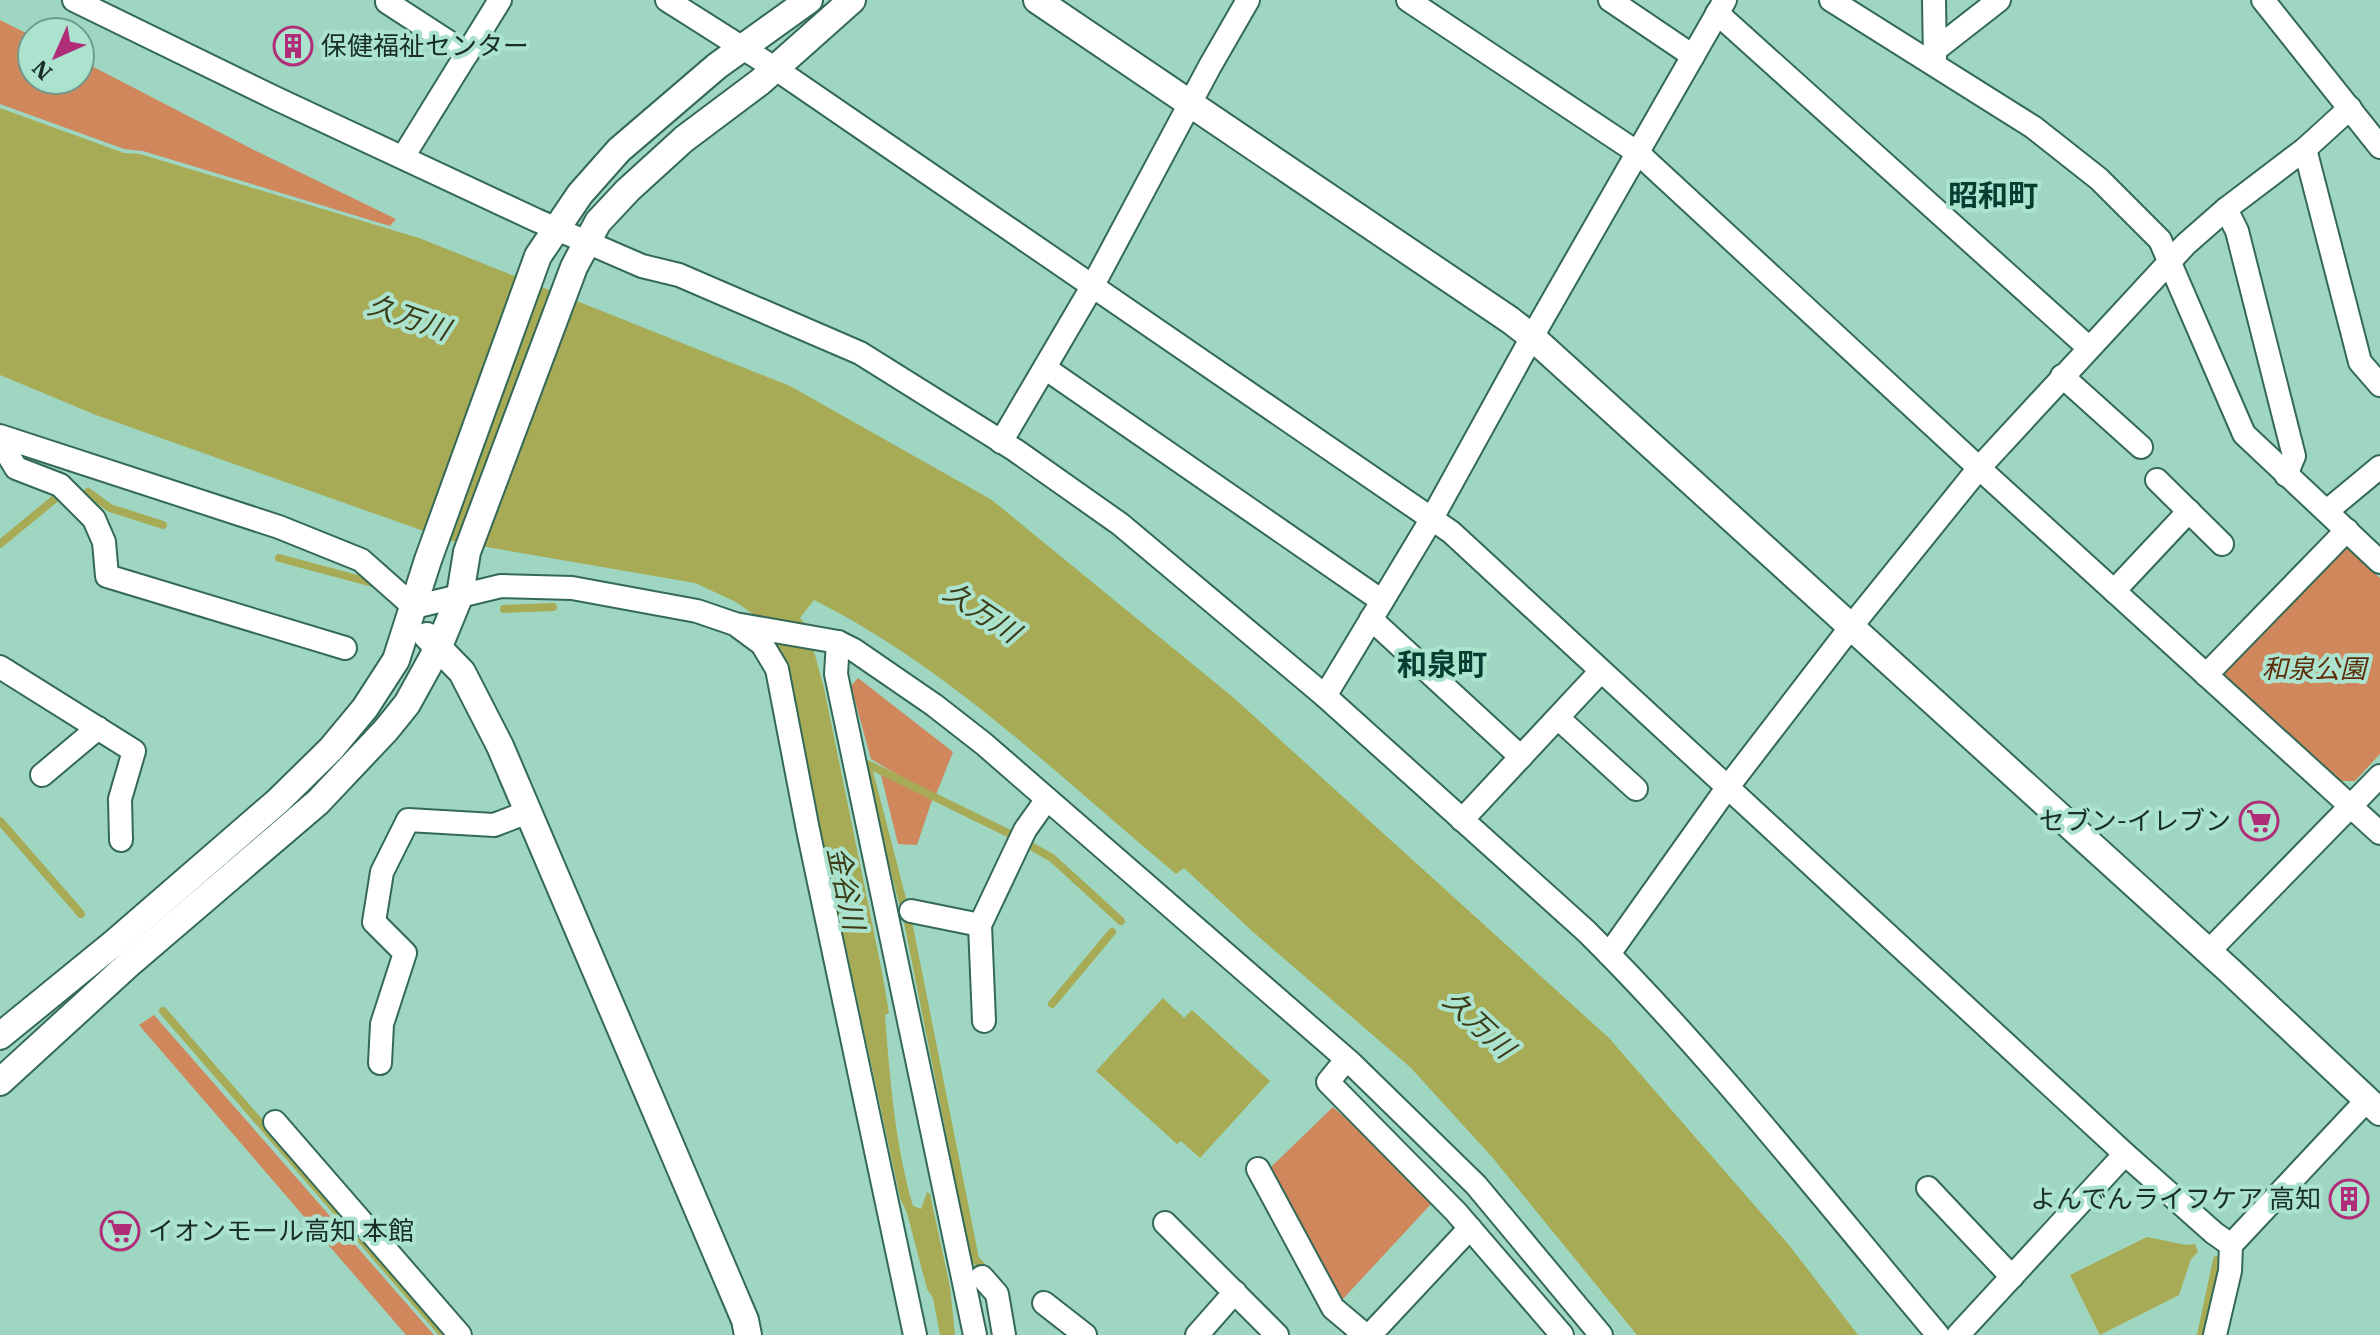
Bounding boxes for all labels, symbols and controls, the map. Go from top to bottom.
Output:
north arrow [16,16,96,96]
building icon: 保健福祉センター [272,25,314,67]
place label: 保健福祉センター [321,28,529,62]
text: N [25,54,58,87]
district label: 昭和町 [1948,175,2038,214]
water label: 久万川 [363,285,458,349]
water label: 久万川 [937,573,1030,652]
district label: 和泉町 [1397,644,1487,683]
park label: 和泉公園 [2262,651,2370,685]
supermarket icon: セブン-イレブン [2238,800,2280,842]
place label: セブン-イレブン [2039,803,2231,837]
water label: 金谷川 [820,843,874,936]
water label: 久万川 [1436,981,1525,1068]
building icon: よんでんライフケア 高知 [2328,1178,2370,1220]
place label: よんでんライフケア 高知 [2030,1181,2321,1215]
supermarket icon: イオンモール高知 本館 [99,1210,141,1252]
place label: イオンモール高知 本館 [148,1213,414,1247]

